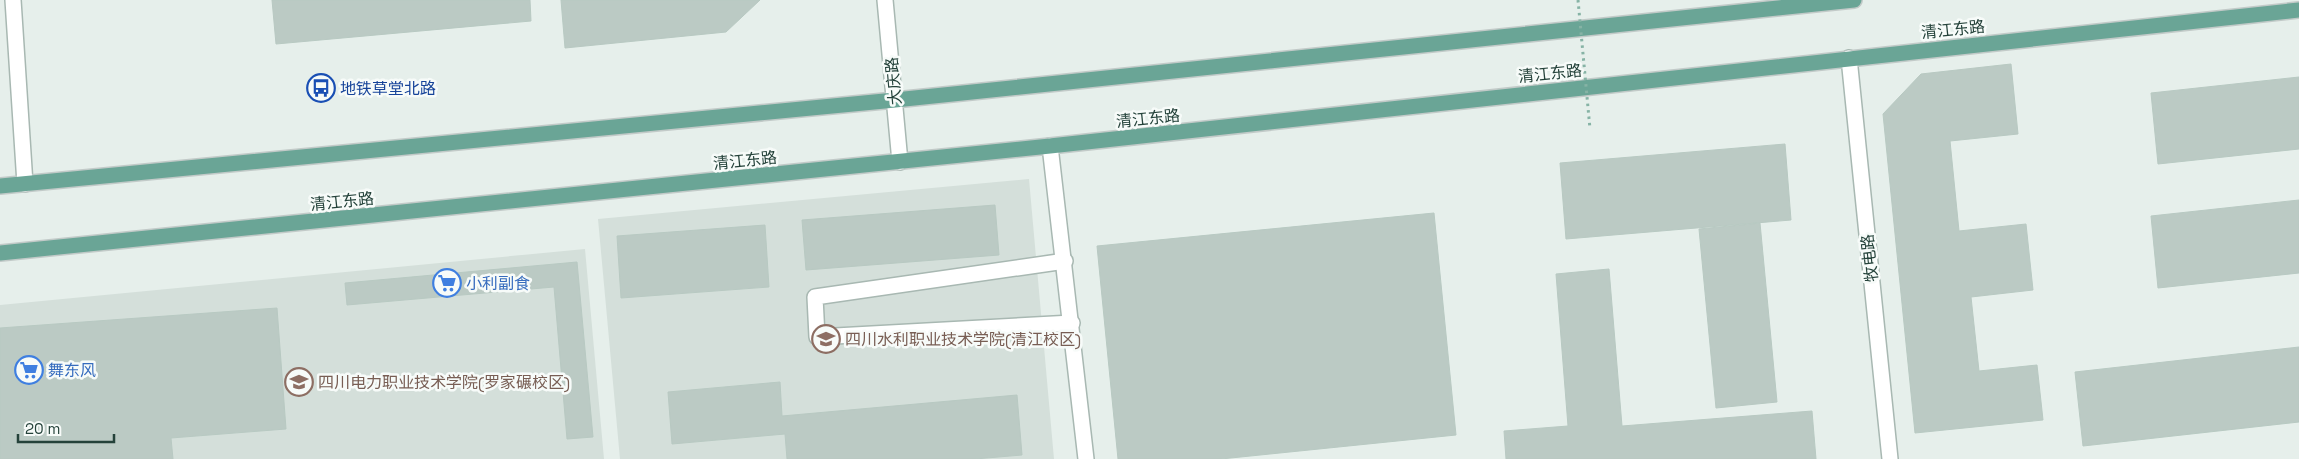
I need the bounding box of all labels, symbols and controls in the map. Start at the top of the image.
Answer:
street label: 清江东路 [1920,16,1986,43]
street label: 大庆路 [881,56,906,106]
street label: 清江东路 [1517,60,1583,87]
bus stop icon: 地铁草堂北路 [306,73,336,103]
place label: 地铁草堂北路 [340,78,436,99]
street label: 清江东路 [1115,105,1181,132]
street label: 清江东路 [712,147,778,174]
street label: 清江东路 [309,188,375,215]
street label: 牧电路 [1857,233,1882,283]
supermarket icon: 小利副食 [432,268,462,298]
place label: 小利副食 [466,273,530,294]
school or university icon: 四川水利职业技术学院(清江校区) [811,324,841,354]
place label: 四川水利职业技术学院(清江校区) [845,329,1081,350]
supermarket icon: 舞东风 [14,355,44,385]
place label: 舞东风 [48,360,96,381]
school or university icon: 四川电力职业技术学院(罗家碾校区) [284,367,314,397]
place label: 四川电力职业技术学院(罗家碾校区) [318,372,570,393]
scale bar [18,412,114,444]
text: 20 m [25,419,60,438]

